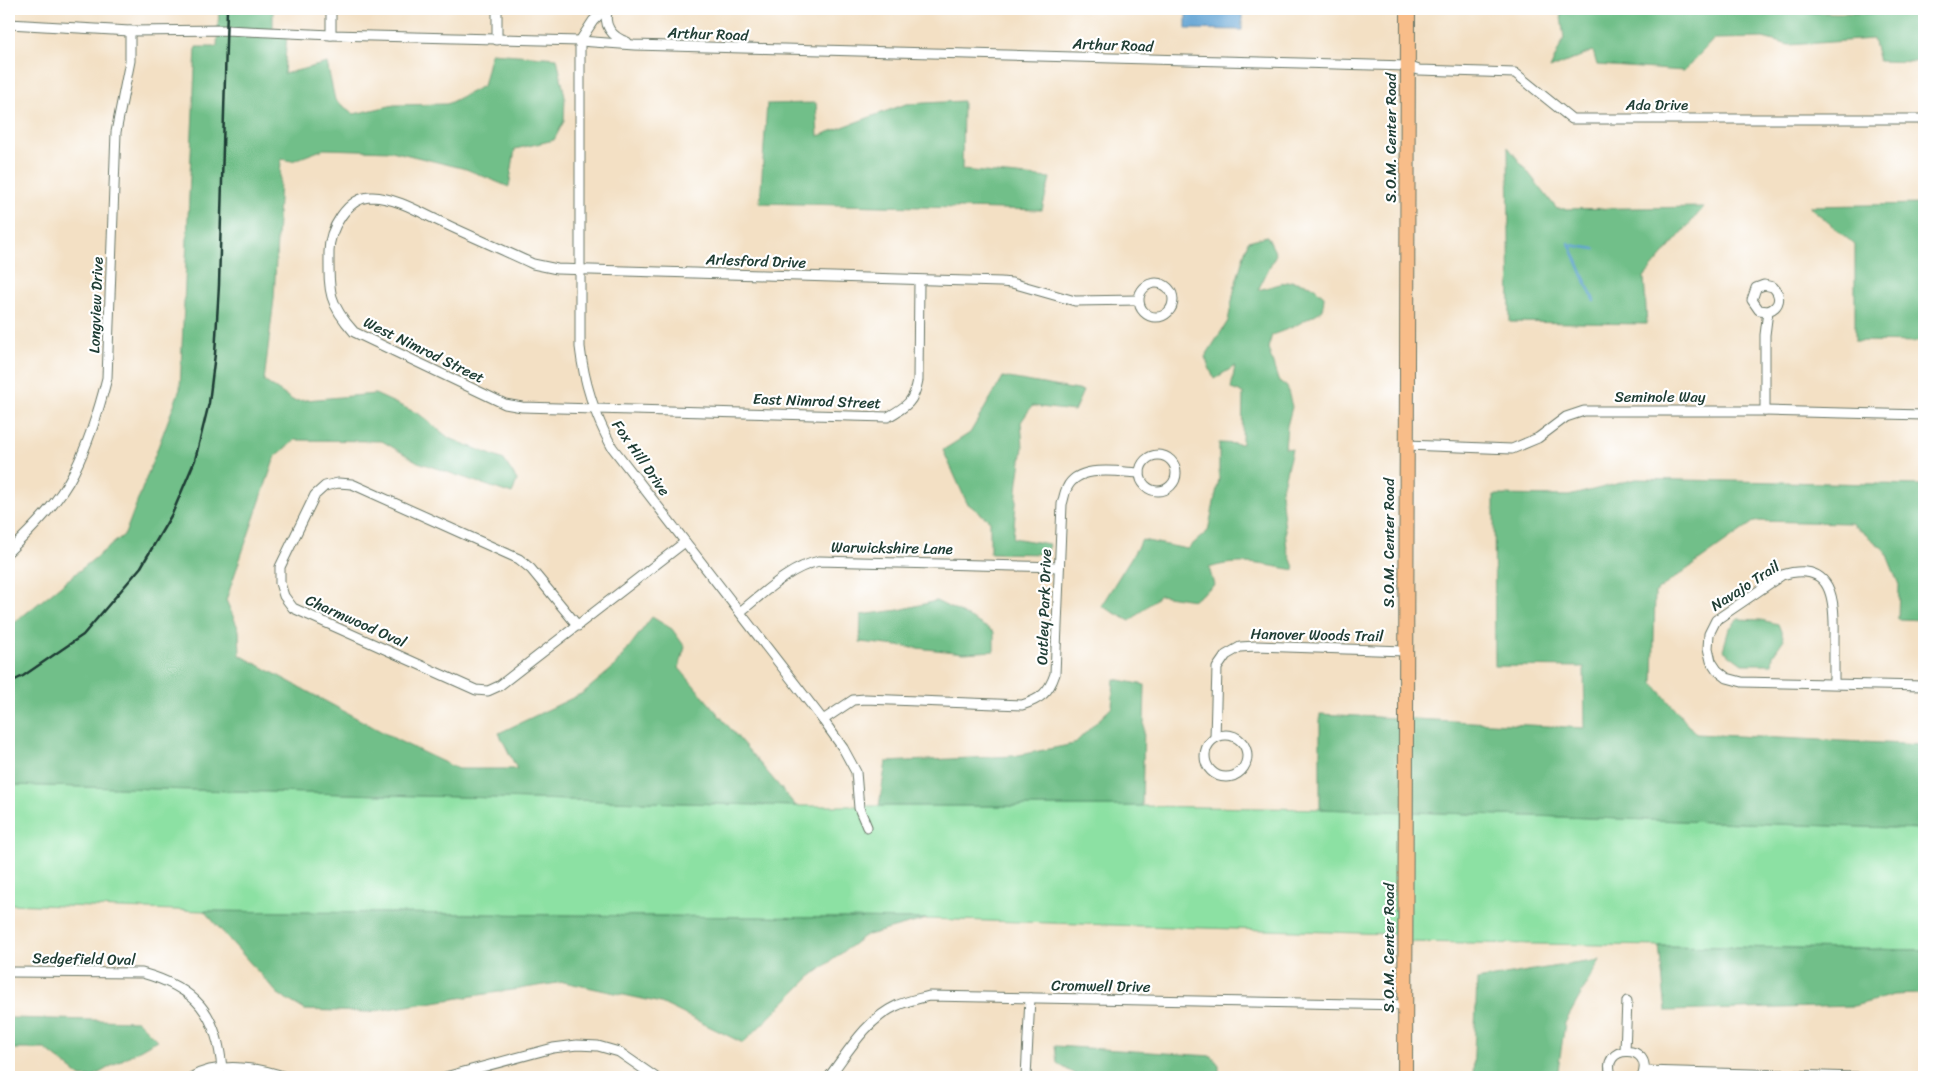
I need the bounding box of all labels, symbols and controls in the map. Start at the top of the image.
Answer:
street label: Arthur Road [666,20,750,48]
street label: Arthur Road [1071,31,1155,59]
street label: S.O.M. Center Road [1378,72,1404,203]
street label: Ada Drive [1625,92,1688,118]
street label: Arlesford Drive [704,246,807,276]
street label: Longview Drive [81,256,111,354]
street label: West Nimrod Street [359,309,489,391]
street label: Seminole Way [1614,384,1706,410]
street label: East Nimrod Street [752,386,882,416]
street label: Fox Hill Drive [605,414,677,502]
street label: S.O.M. Center Road [1376,477,1402,608]
street label: Warwickshire Lane [831,534,953,562]
street label: Outley Park Drive [1029,548,1059,666]
street label: Navajo Trail [1705,553,1785,618]
street label: Charmwood Oval [301,587,411,655]
street label: Hanover Woods Trail [1250,621,1384,649]
street label: S.O.M. Center Road [1376,882,1402,1013]
street label: Sedgefield Oval [32,945,137,973]
street label: Cromwell Drive [1051,972,1151,1000]

